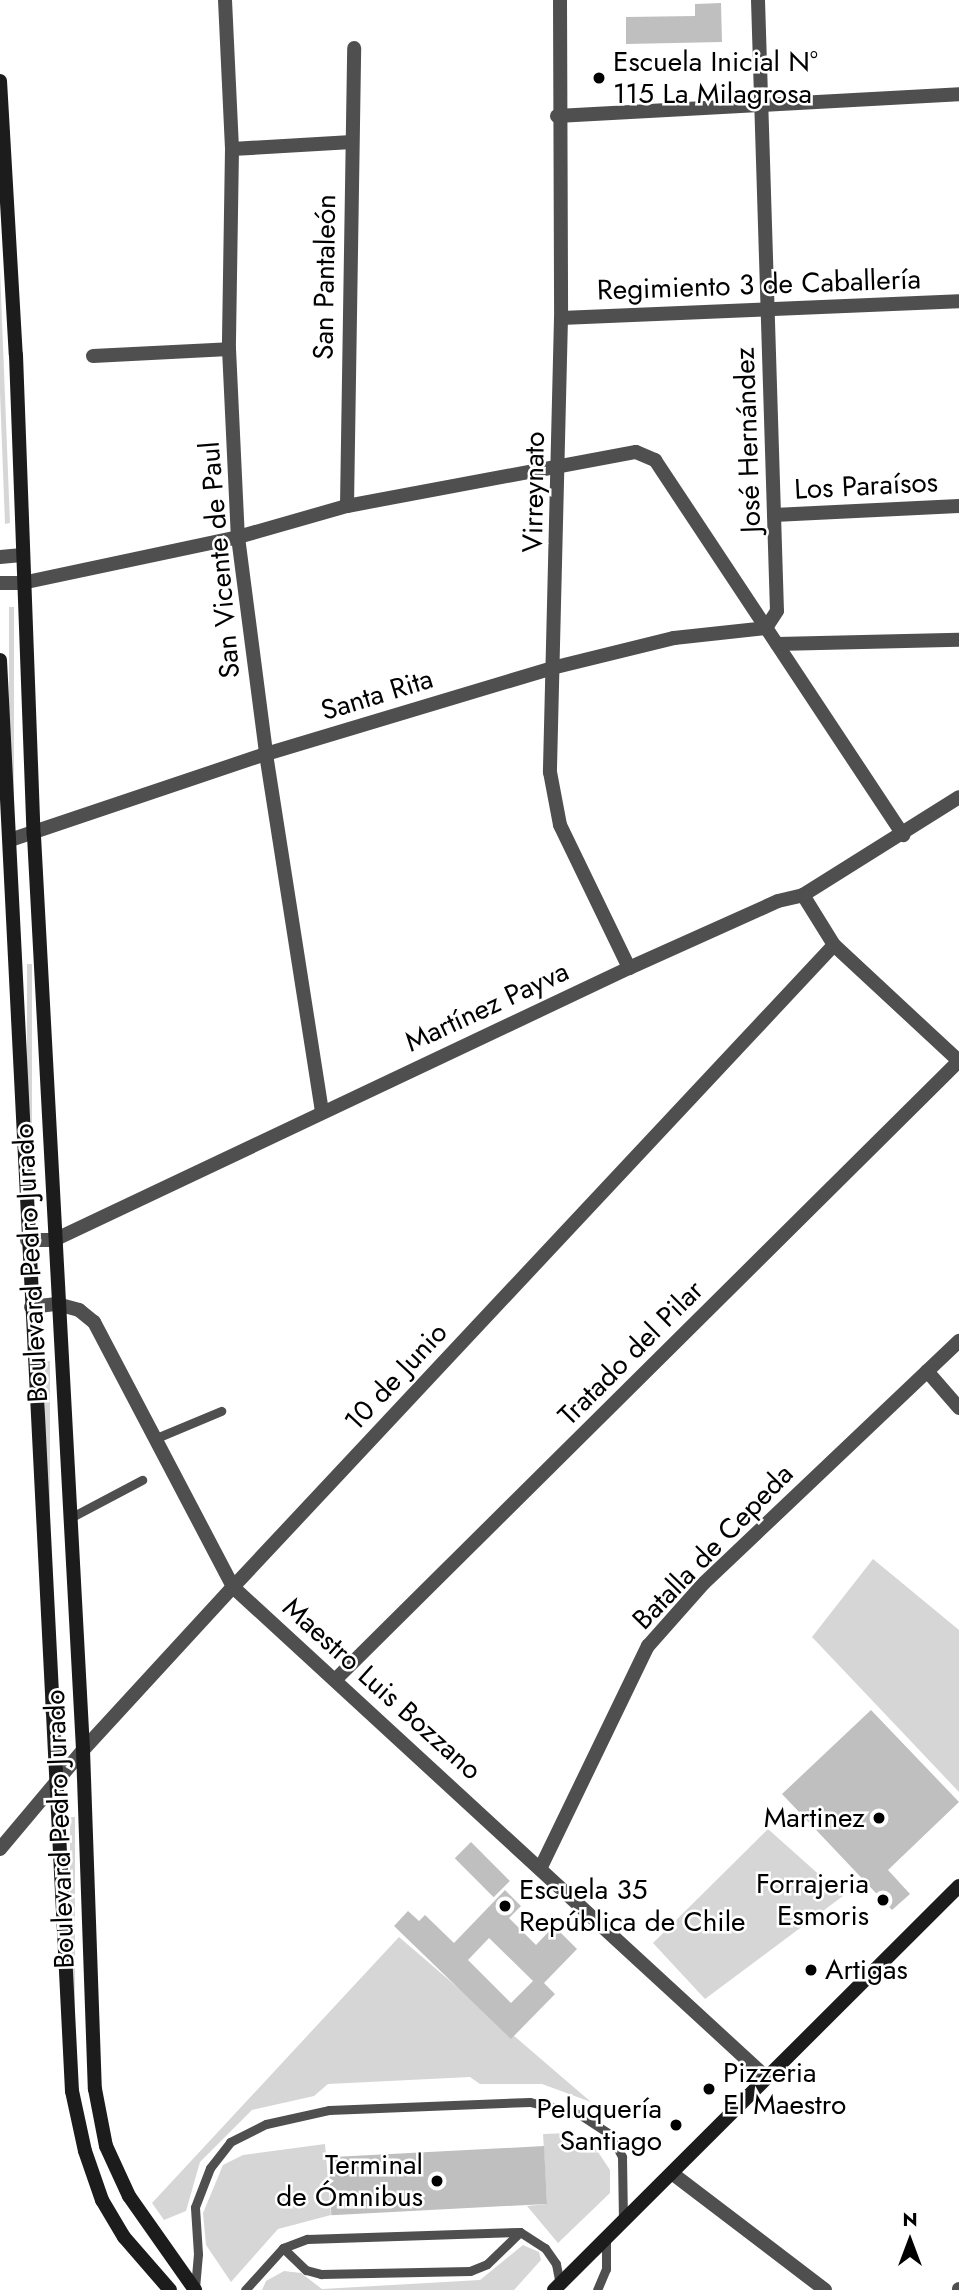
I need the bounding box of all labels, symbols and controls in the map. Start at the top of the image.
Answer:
place label: Escuela Inicial Nº 115 La Milagrosa [613,45,818,111]
marker: Escuela Inicial Nº 115 La Milagrosa [591,70,607,86]
street label: San Pantaleón [307,194,343,360]
street label: Regimiento 3 de Caballería [596,263,922,307]
street label: José Hernández [728,346,768,534]
street label: Virreynato [516,431,552,553]
street label: San Vicente de Paul [193,440,247,680]
street label: Los Paraísos [793,465,939,507]
street label: Santa Rita [317,662,437,728]
street label: Martínez Payva [400,954,574,1060]
street label: Boulevard Pedro Jurado [7,1123,55,1403]
street label: Tratado del Pilar [552,1274,710,1432]
street label: 10 de Junio [338,1316,454,1438]
street label: Batalla de Cepeda [626,1458,800,1636]
street label: Maestro Luis Bozzano [276,1591,488,1787]
street label: Boulevard Pedro Jurado [38,1689,82,1969]
place label: Martinez [764,1801,865,1835]
marker: Martinez [871,1810,887,1826]
place label: Forrajeria Esmoris [756,1867,869,1933]
place label: Escuela 35 República de Chile [519,1873,745,1939]
marker: Forrajeria Esmoris [875,1892,891,1908]
marker: Escuela 35 República de Chile [497,1898,513,1914]
place label: Artigas [825,1953,908,1987]
marker: Artigas [803,1962,819,1978]
place label: Pizzeria El Maestro [723,2056,846,2122]
marker: Pizzeria El Maestro [701,2081,717,2097]
place label: Peluquería Santiago [537,2092,662,2158]
marker: Peluquería Santiago [668,2117,684,2133]
place label: Terminal de Ómnibus [276,2148,423,2214]
marker: Terminal de Ómnibus [429,2173,445,2189]
north arrow [875,2206,945,2276]
text: N [902,2206,918,2233]

